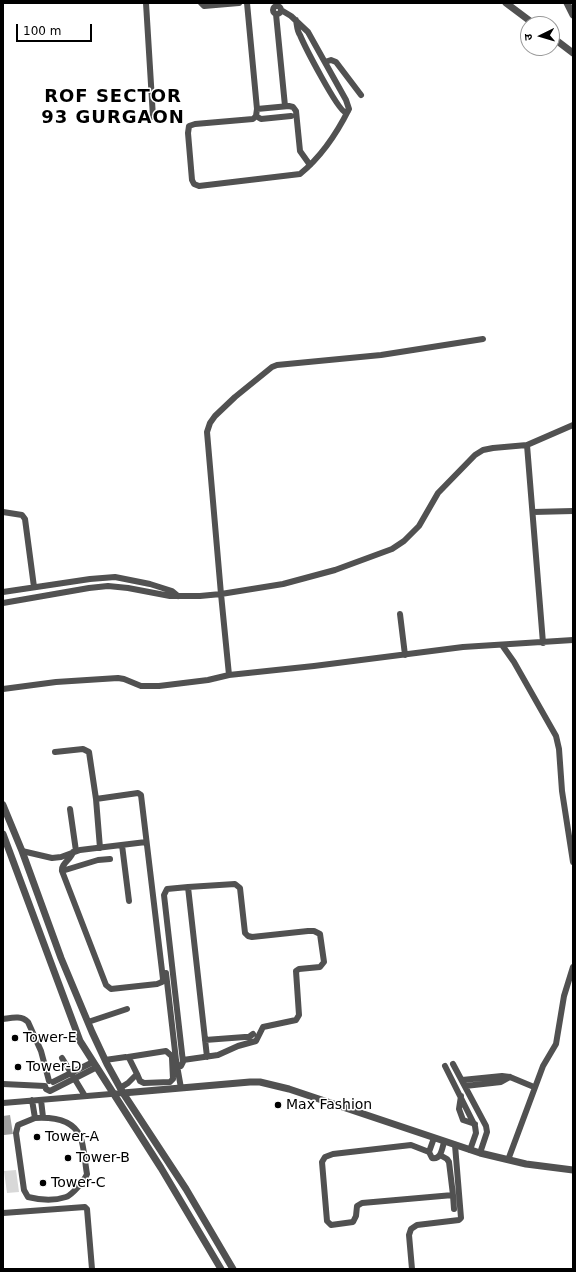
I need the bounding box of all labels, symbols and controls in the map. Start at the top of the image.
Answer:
scale bar [18,16,94,42]
north arrow [520,16,560,56]
text: 100 m [23,24,61,38]
text: उ [522,33,535,41]
district label: ROF SECTOR 93 GURGAON [41,86,185,128]
place label: Tower-E [23,1030,77,1046]
marker: Tower-E [10,1033,20,1043]
place label: Tower-D [26,1059,81,1075]
marker: Tower-D [13,1062,23,1072]
place label: Max Fashion [286,1097,372,1113]
marker: Max Fashion [273,1100,283,1110]
place label: Tower-A [45,1129,99,1145]
marker: Tower-A [32,1132,42,1142]
place label: Tower-B [76,1150,130,1166]
marker: Tower-B [63,1153,73,1163]
place label: Tower-C [51,1175,105,1191]
marker: Tower-C [38,1178,48,1188]

